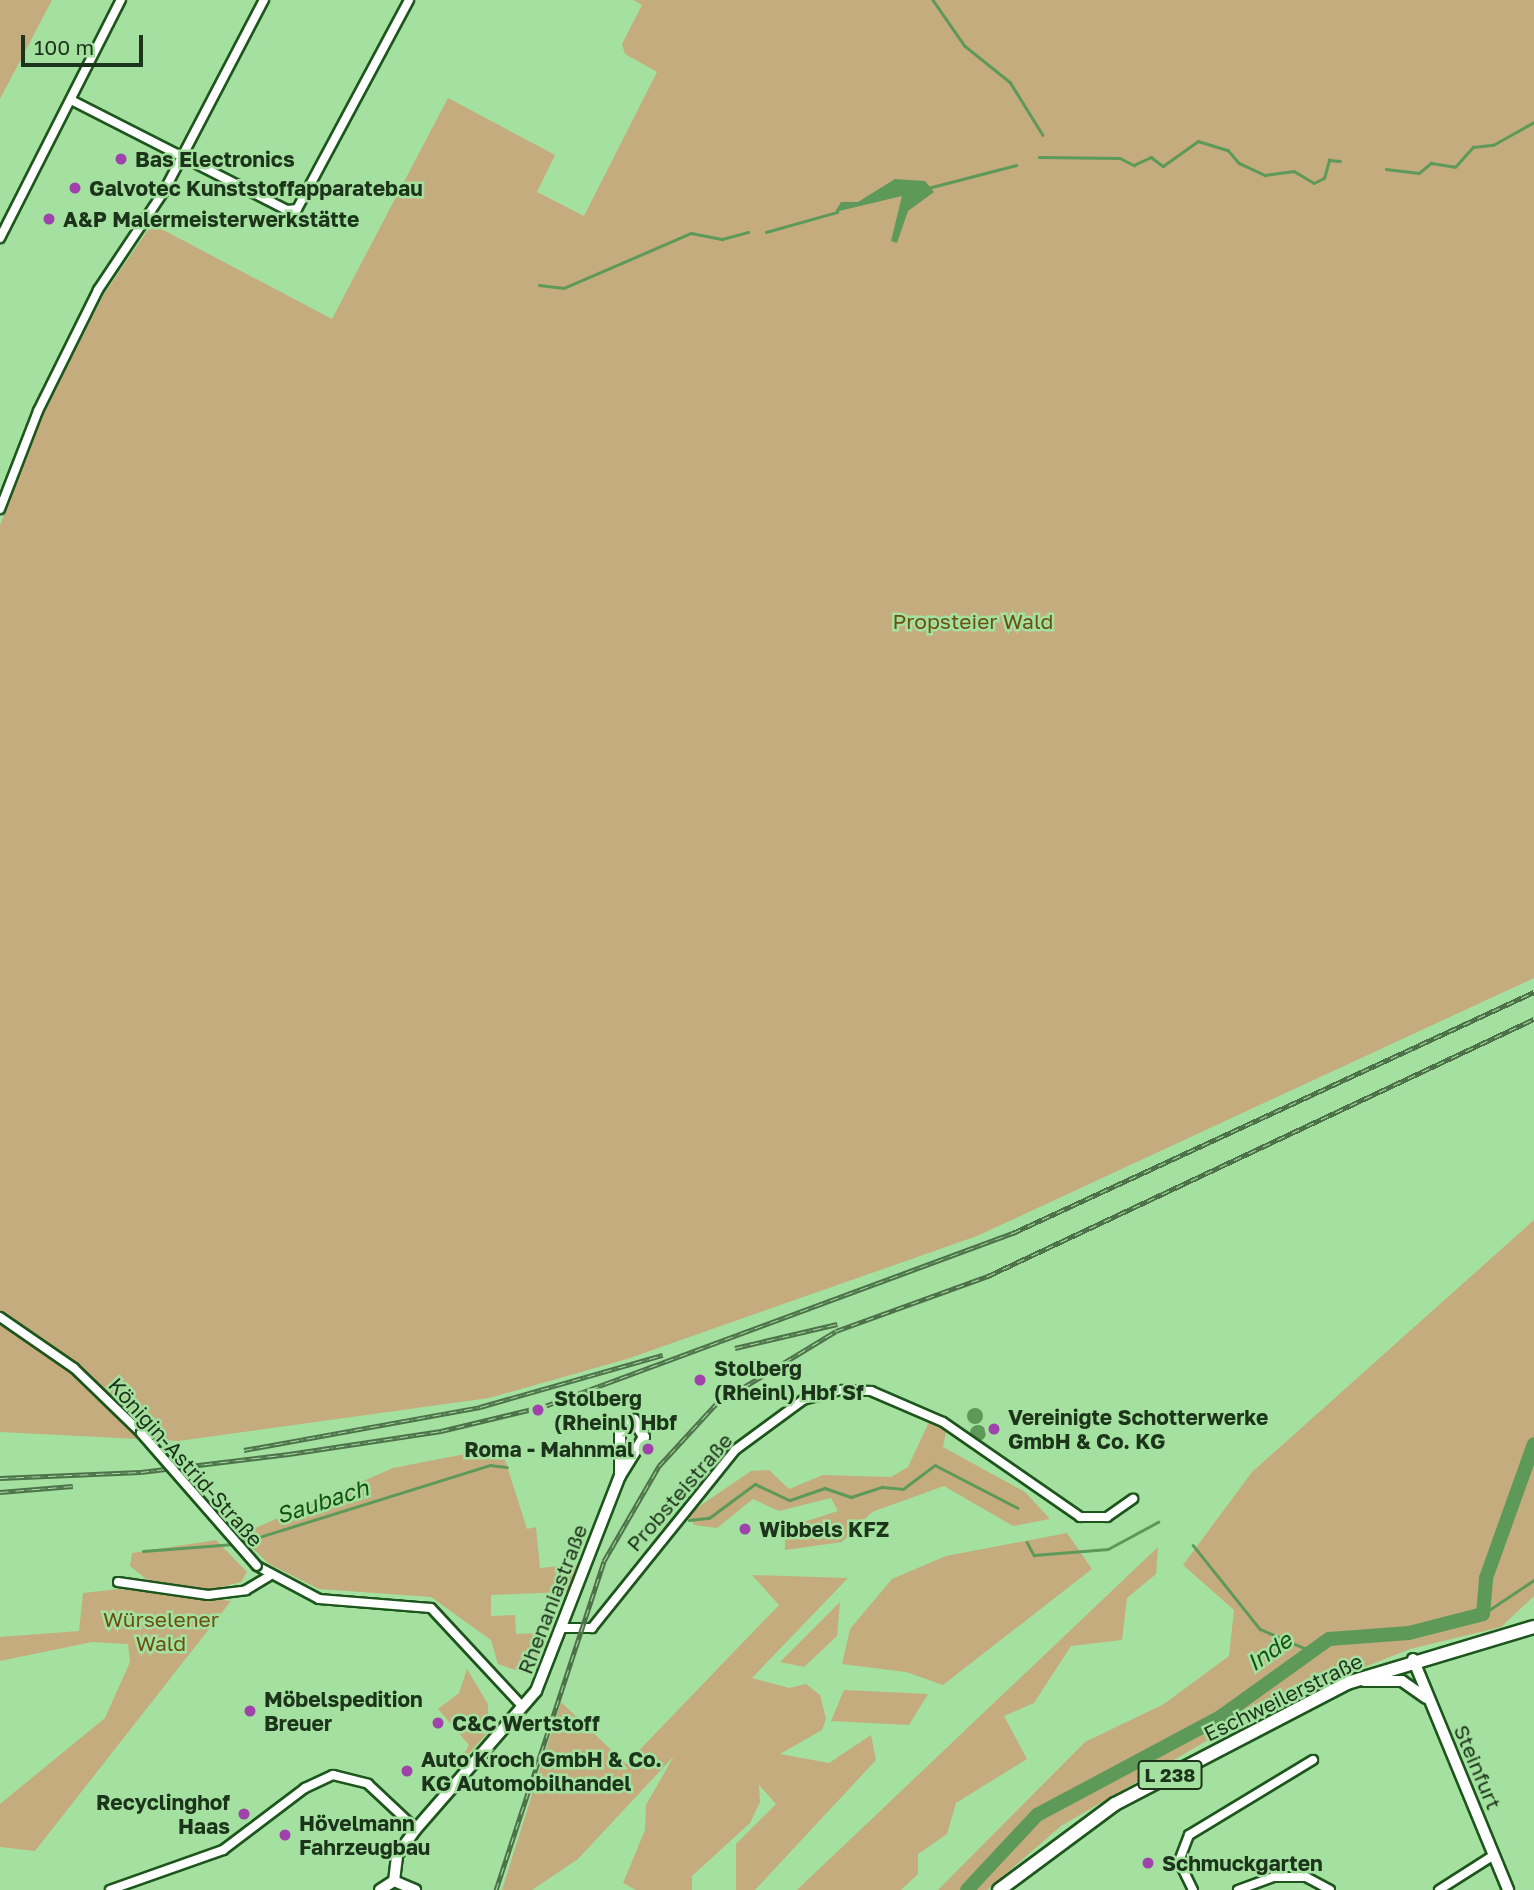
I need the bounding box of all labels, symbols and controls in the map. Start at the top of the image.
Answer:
scale bar [24,21,147,65]
text: 100 m [34,34,94,60]
place label: Bas Electronics [135,146,295,172]
marker: Bas Electronics [113,151,129,167]
place label: Galvotec Kunststoffapparatebau [89,175,423,201]
marker: Galvotec Kunststoffapparatebau [67,180,83,196]
place label: A&P Malermeisterwerkstätte [63,206,359,232]
marker: A&P Malermeisterwerkstätte [41,211,57,227]
park label: Propsteier Wald [893,608,1053,634]
place label: Stolberg (Rheinl) Hbf Sf [714,1355,864,1405]
street label: Königin-Astrid-Straße [104,1372,268,1552]
marker: Stolberg (Rheinl) Hbf Sf [692,1372,708,1388]
place label: Stolberg (Rheinl) Hbf [554,1385,677,1435]
marker: Stolberg (Rheinl) Hbf [528,1400,548,1420]
place label: Vereinigte Schotterwerke GmbH & Co. KG [1008,1404,1268,1454]
marker: Vereinigte Schotterwerke GmbH & Co. KG [986,1421,1002,1437]
street label: Probsteistraße [621,1428,737,1556]
place label: Roma - Mahnmal [464,1436,634,1462]
marker: Roma - Mahnmal [640,1441,656,1457]
water label: Saubach [272,1473,372,1529]
place label: Wibbels KFZ [759,1516,889,1542]
street label: Rhenaniastraße [512,1521,592,1677]
marker: Wibbels KFZ [737,1521,753,1537]
park label: Würselener Wald [103,1606,219,1656]
water label: Inde [1241,1626,1297,1676]
street label: Eschweilerstraße [1200,1648,1366,1746]
place label: Möbelspedition Breuer [264,1686,423,1736]
marker: Möbelspedition Breuer [242,1703,258,1719]
place label: C&C Wertstoff [452,1710,600,1736]
marker: C&C Wertstoff [430,1715,446,1731]
street label: Steinfurt [1449,1721,1507,1813]
place label: Auto Kroch GmbH & Co. KG Automobilhandel [421,1746,662,1796]
road number: L 238 [1137,1760,1203,1791]
marker: Auto Kroch GmbH & Co. KG Automobilhandel [399,1763,415,1779]
place label: Recyclinghof Haas [96,1789,230,1839]
marker: Recyclinghof Haas [236,1806,252,1822]
place label: Hövelmann Fahrzeugbau [299,1810,430,1860]
marker: Hövelmann Fahrzeugbau [277,1827,293,1843]
place label: Schmuckgarten [1162,1850,1323,1876]
marker: Schmuckgarten [1140,1855,1156,1871]

